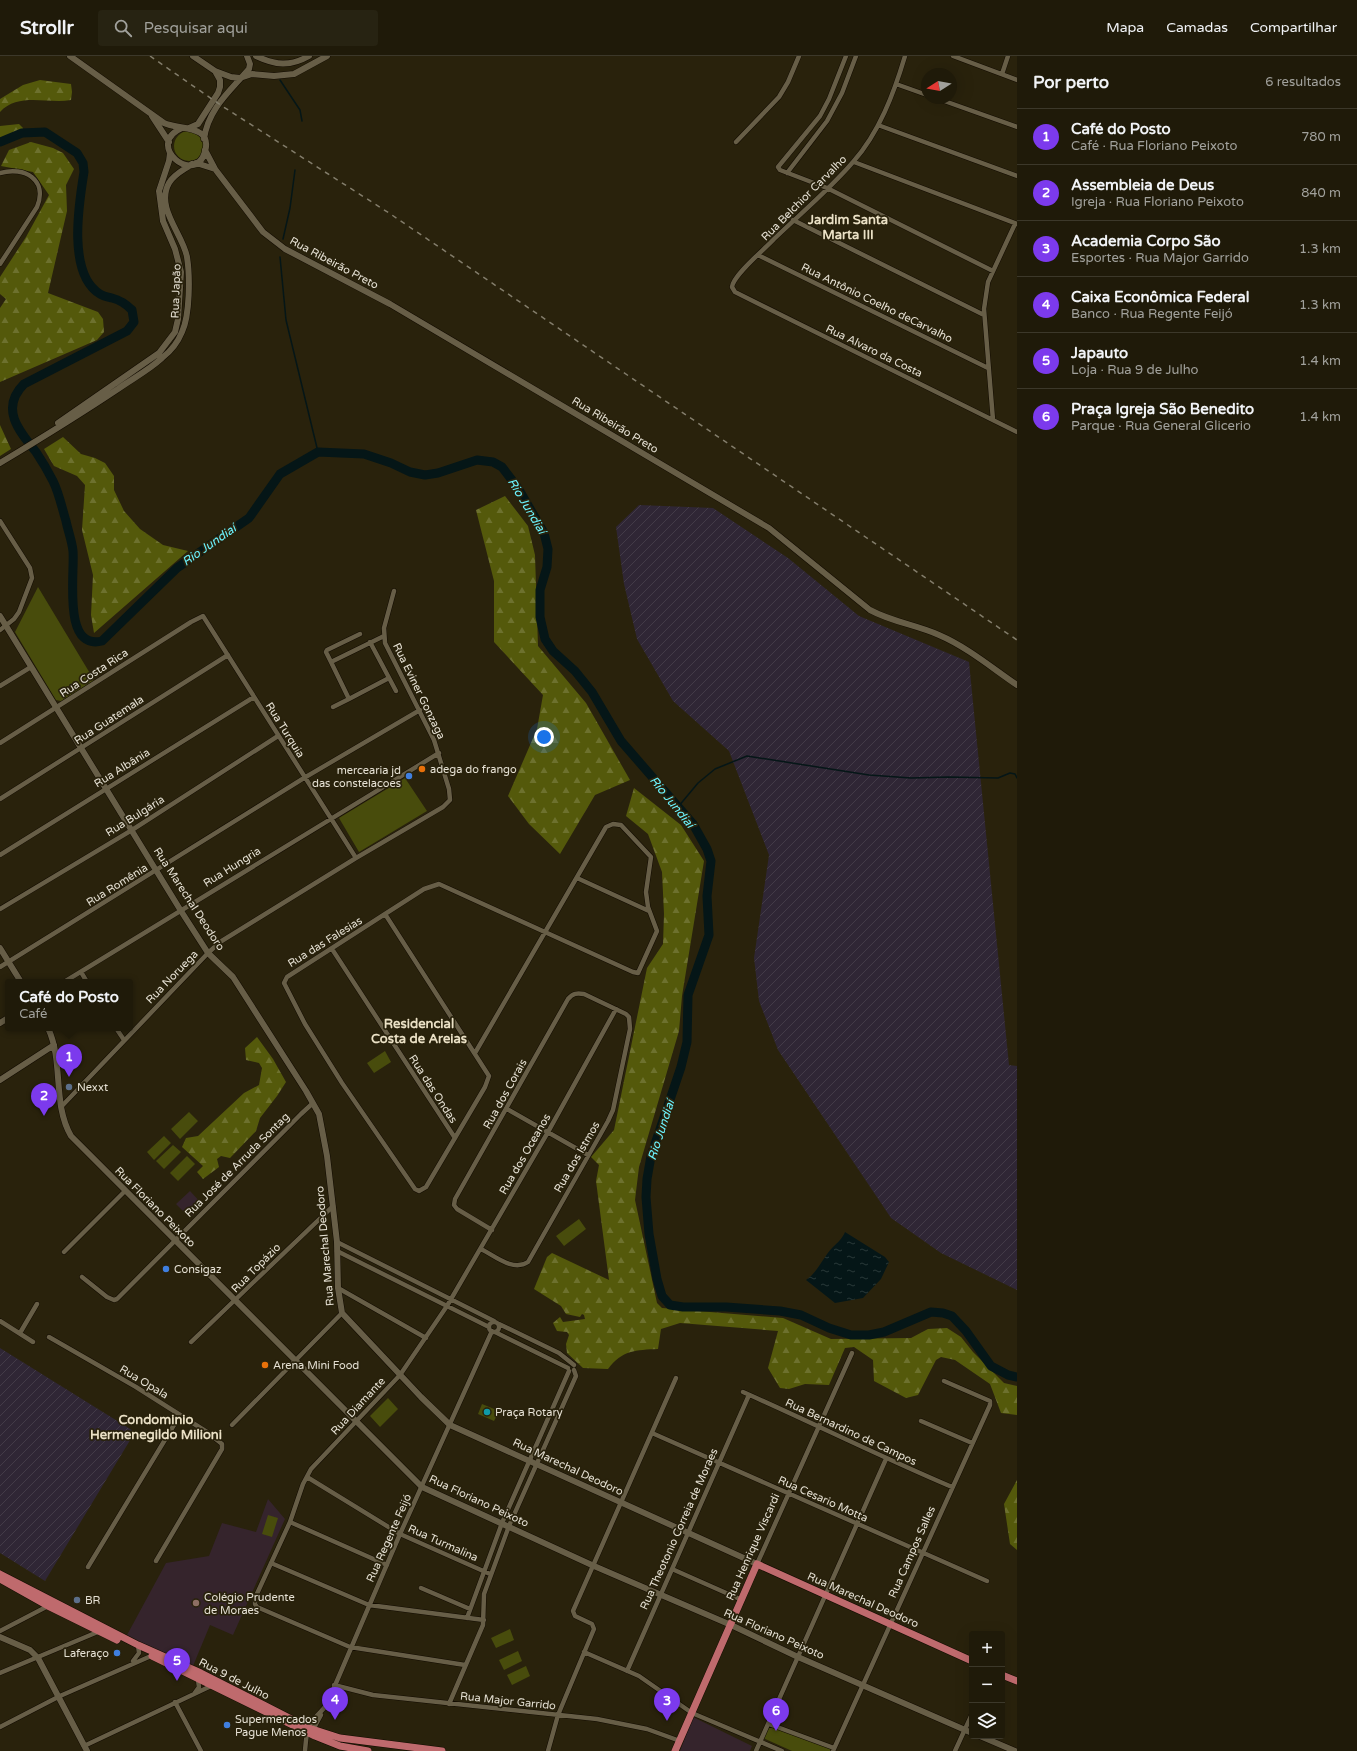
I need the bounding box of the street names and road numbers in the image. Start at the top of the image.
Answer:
street label: Rua Belchior Carvalho [759,152,850,243]
street label: Rua Ribeirão Preto [288,234,381,292]
street label: Rua Antônio Coelho deCarvalho [799,261,955,346]
street label: Rua Japão [169,263,183,319]
street label: Rua Alvaro da Costa [824,322,924,380]
street label: Rua Ribeirão Preto [569,394,661,456]
street label: Rua Eviner Gonzaga [390,641,448,741]
street label: Rua Costa Rica [57,646,131,700]
street label: Rua Guatemala [72,693,146,747]
street label: Rua Turquia [263,700,307,760]
street label: Rua Albânia [92,746,152,790]
street label: Rua Bulgária [103,793,167,839]
street label: Rua Hungria [201,844,263,890]
street label: Rua Marechal Deodoro [151,845,227,953]
street label: Rua Romênia [84,861,150,909]
street label: Rua das Falesias [285,914,365,970]
street label: Rua Noruega [143,948,201,1006]
street label: Rua das Ondas [406,1052,460,1126]
street label: Rua dos Corais [480,1057,530,1131]
street label: Rua José de Arruda Sontag [182,1110,292,1220]
street label: Rua dos Oceanos [497,1111,553,1197]
street label: Rua dos Istmos [551,1119,603,1195]
street label: Rua Floriano Peixoto [112,1164,198,1250]
street label: Rua Marechal Deodoro [313,1185,337,1307]
street label: Rua Topázio [229,1240,284,1295]
street label: Rua Opala [117,1362,171,1402]
street label: Rua Diamante [328,1375,388,1437]
street label: Rua Bernardino de Campos [783,1396,919,1468]
street label: Rua Marechal Deodoro [511,1436,626,1498]
street label: Rua Theotonio Correia de Moraes [637,1446,721,1612]
street label: Rua Floriano Peixoto [427,1472,531,1530]
street label: Rua Cesario Motta [776,1473,870,1525]
street label: Rua Regente Feijó [364,1492,414,1584]
street label: Rua Henrique Viscardi [724,1492,782,1602]
street label: Rua Campos Salles [886,1504,938,1600]
street label: Rua Turmalina [406,1522,480,1564]
street label: Rua Marechal Deodoro [805,1570,921,1631]
street label: Rua Floriano Peixoto [722,1606,826,1662]
street label: Rua 9 de Julho [197,1656,272,1702]
street label: Rua Major Garrido [459,1690,557,1713]

